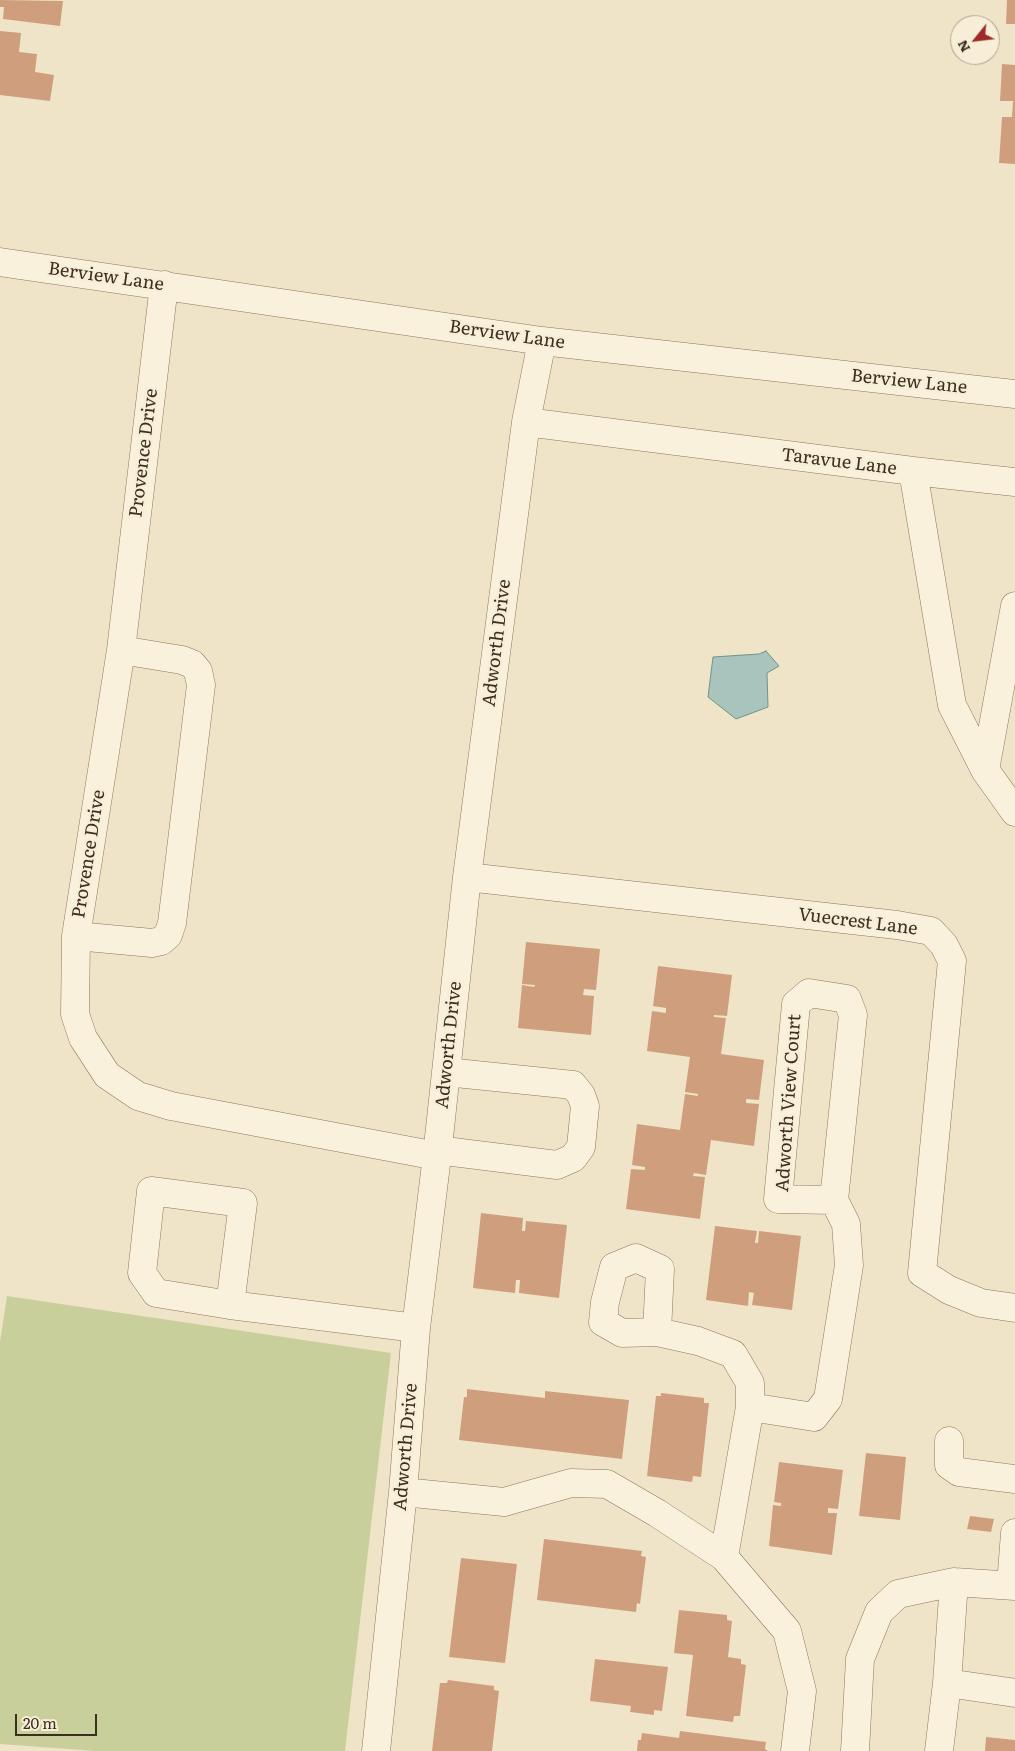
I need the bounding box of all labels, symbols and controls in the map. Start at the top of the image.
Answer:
north arrow [950,15,1000,65]
text: N [951,37,974,57]
street label: Berview Lane [47,258,165,296]
street label: Berview Lane [448,316,566,354]
street label: Berview Lane [850,365,968,399]
street label: Provence Drive [125,387,163,519]
street label: Taravue Lane [780,444,898,480]
street label: Adworth Drive [478,578,516,708]
street label: Provence Drive [68,788,110,920]
street label: Vuecrest Lane [797,904,919,940]
street label: Adworth Drive [432,980,466,1110]
street label: Adworth View Court [772,1013,806,1193]
street label: Adworth Drive [390,1382,422,1512]
scale bar [18,1704,100,1736]
text: 20 m [23,1711,57,1734]

